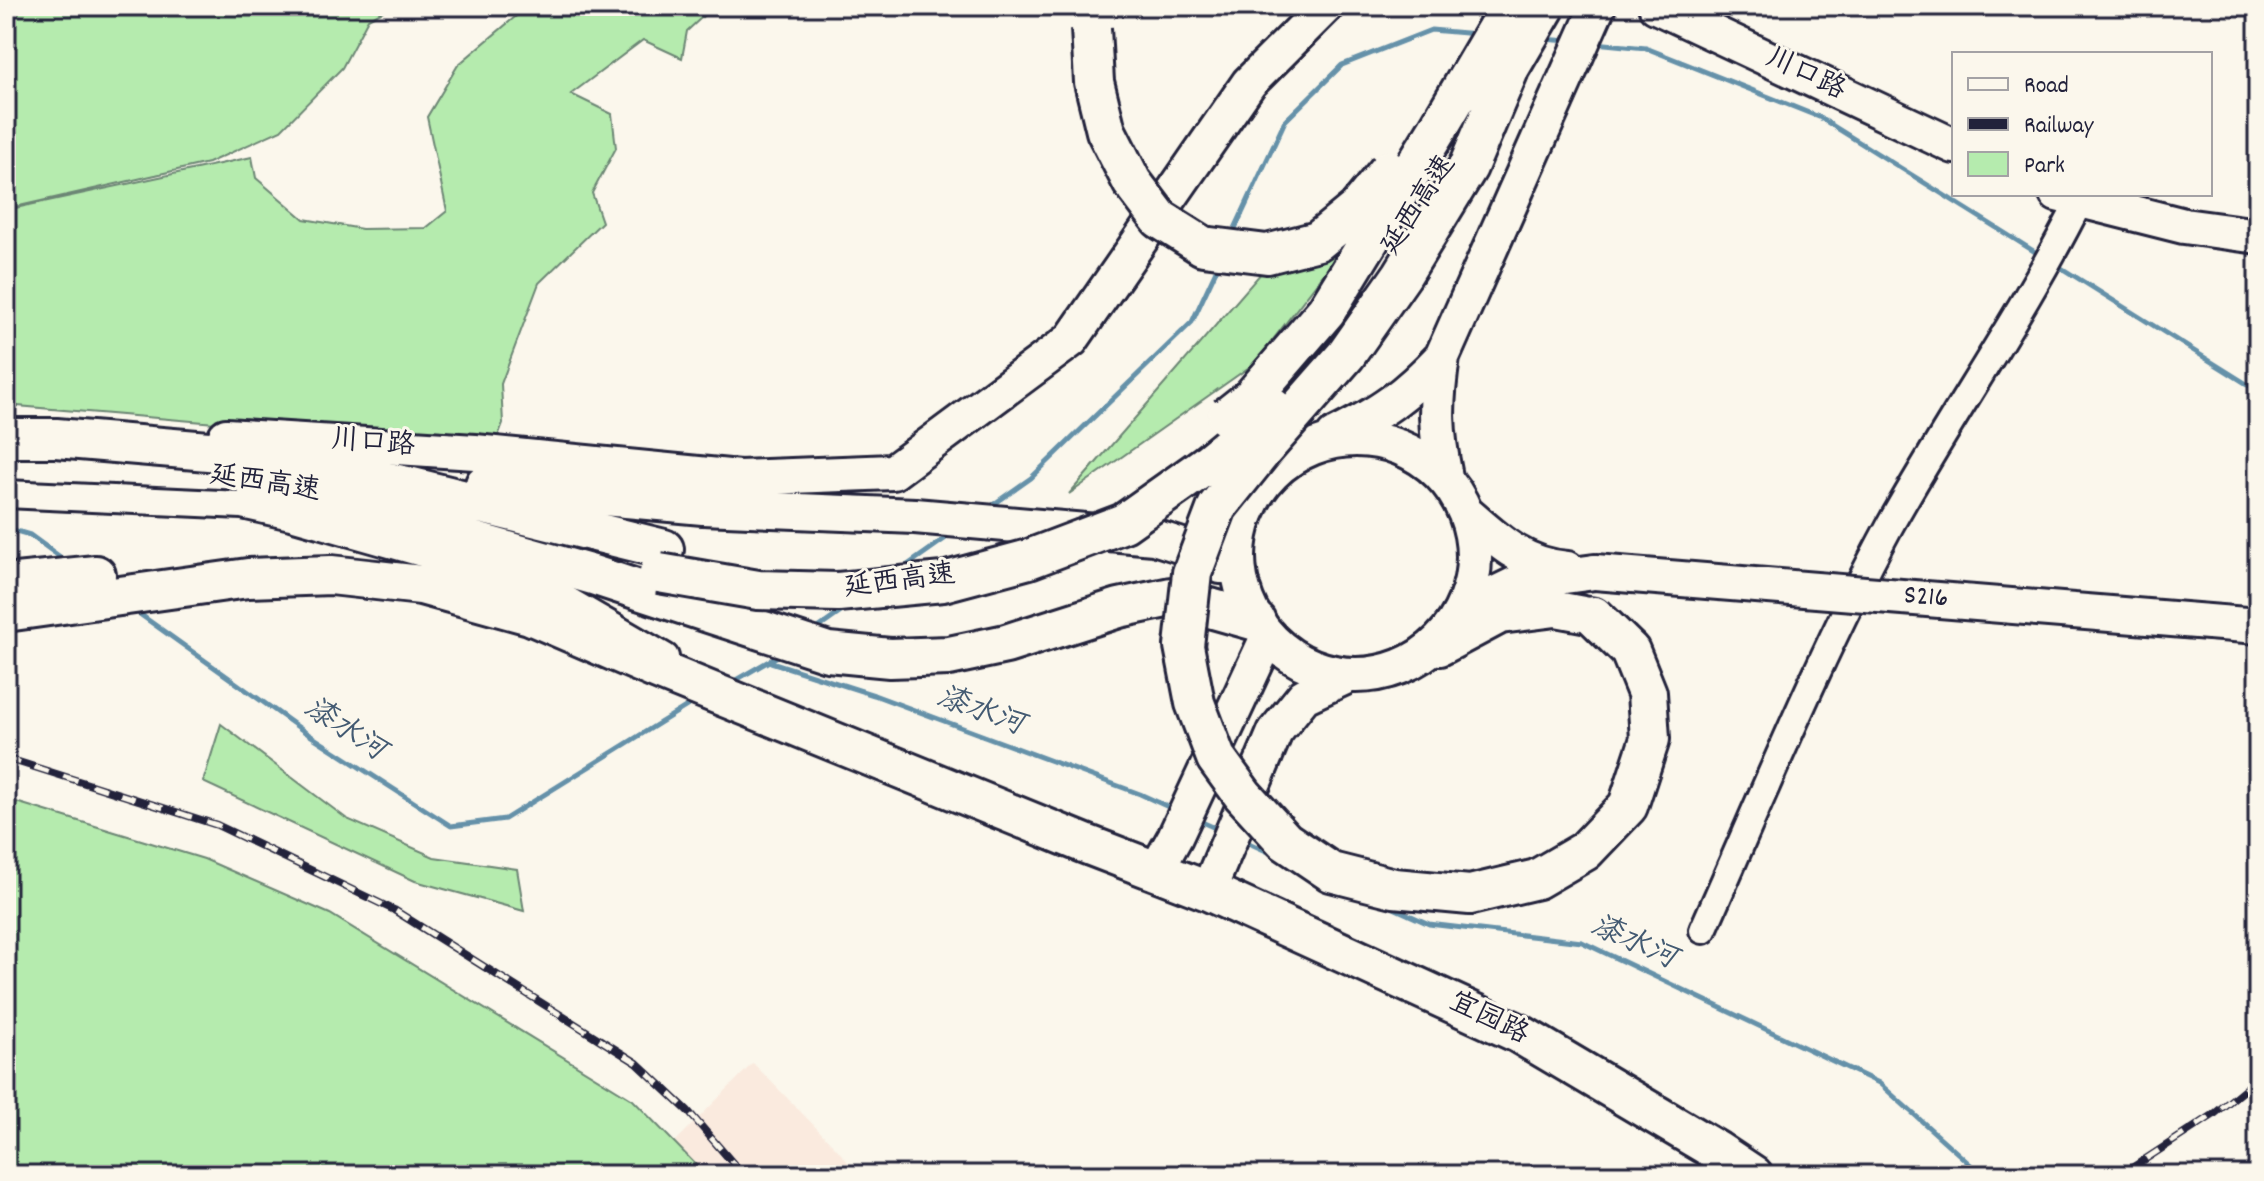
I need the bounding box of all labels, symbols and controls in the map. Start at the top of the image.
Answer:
street label: 川口路 [1758,40,1852,112]
legend [1952,52,2212,196]
text: Road [2024,70,2069,104]
text: Railway [2024,110,2095,144]
street label: 延西高速 [1373,148,1467,264]
text: Park [2024,150,2065,184]
street label: 川口路 [330,422,416,468]
street label: 延西高速 [207,456,323,514]
street label: 延西高速 [842,556,958,610]
street label: S216 [1902,577,1950,621]
water label: 漆水河 [930,677,1034,750]
water label: 漆水河 [295,688,398,776]
water label: 漆水河 [1583,906,1687,984]
street label: 宜园路 [1441,984,1535,1056]

